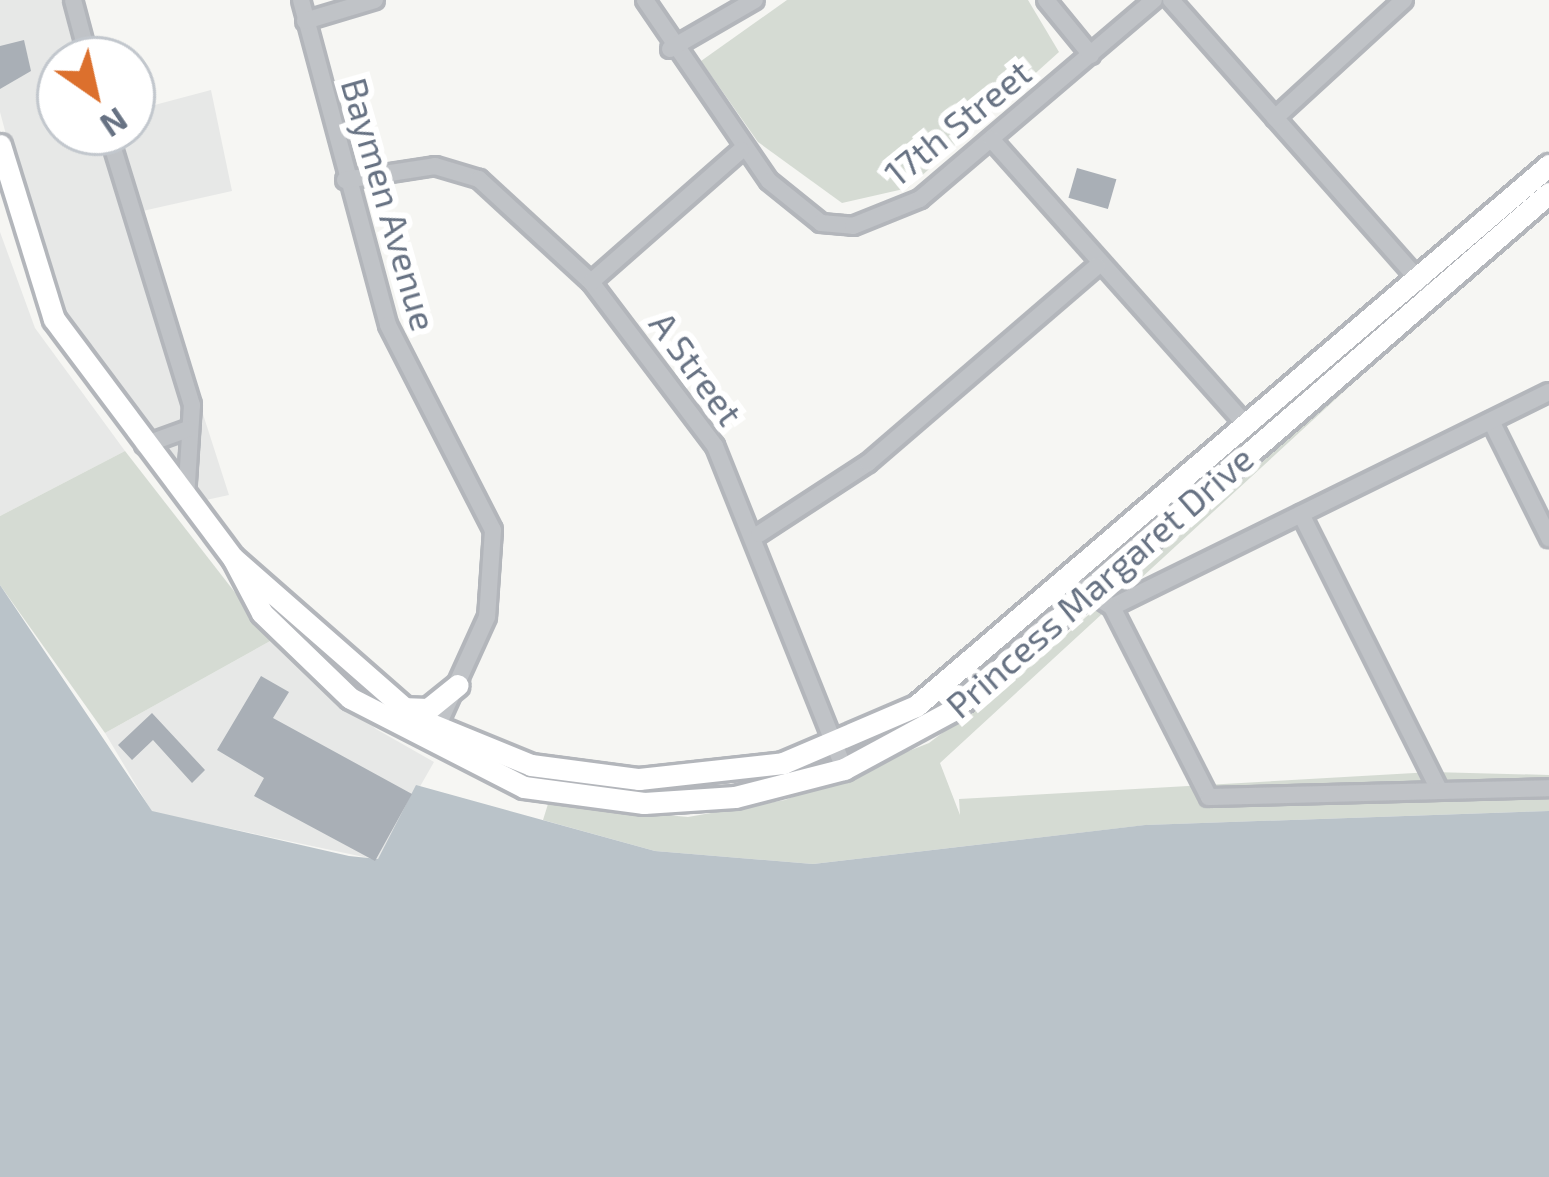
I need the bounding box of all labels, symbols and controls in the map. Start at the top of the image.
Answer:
north arrow [36,36,156,156]
street label: 17th Street [875,50,1039,194]
street label: Baymen Avenue [333,72,447,336]
text: N [93,100,136,147]
street label: A Street [641,303,753,433]
street label: Princess Margaret Drive [937,436,1261,726]

